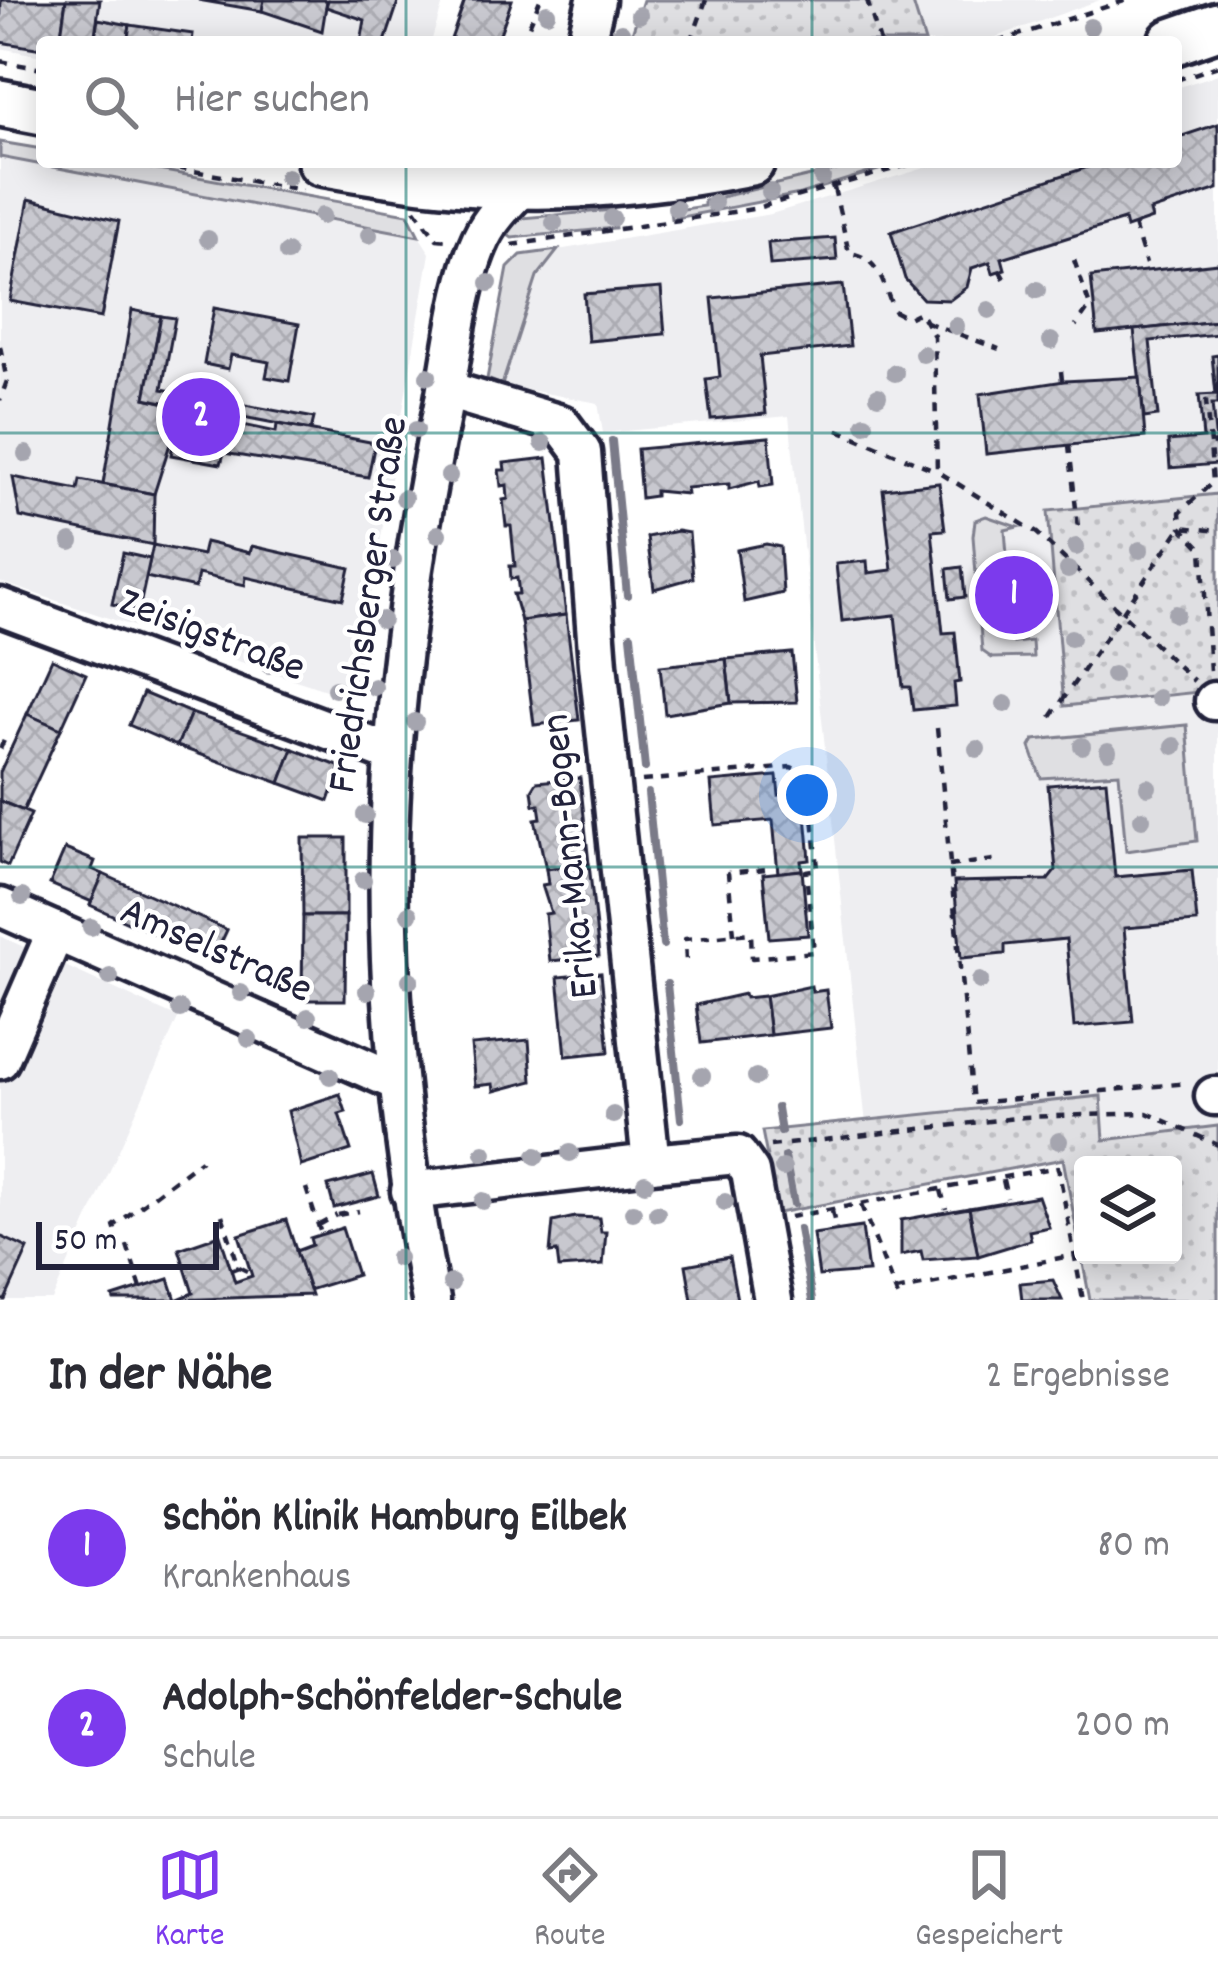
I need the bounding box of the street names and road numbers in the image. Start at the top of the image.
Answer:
street label: Friedrichsberger Straße [315,413,427,797]
street label: Zeisigstraße [109,575,313,701]
street label: Erika-Mann-Bogen [528,711,618,1001]
street label: Amselstraße [109,884,321,1022]

